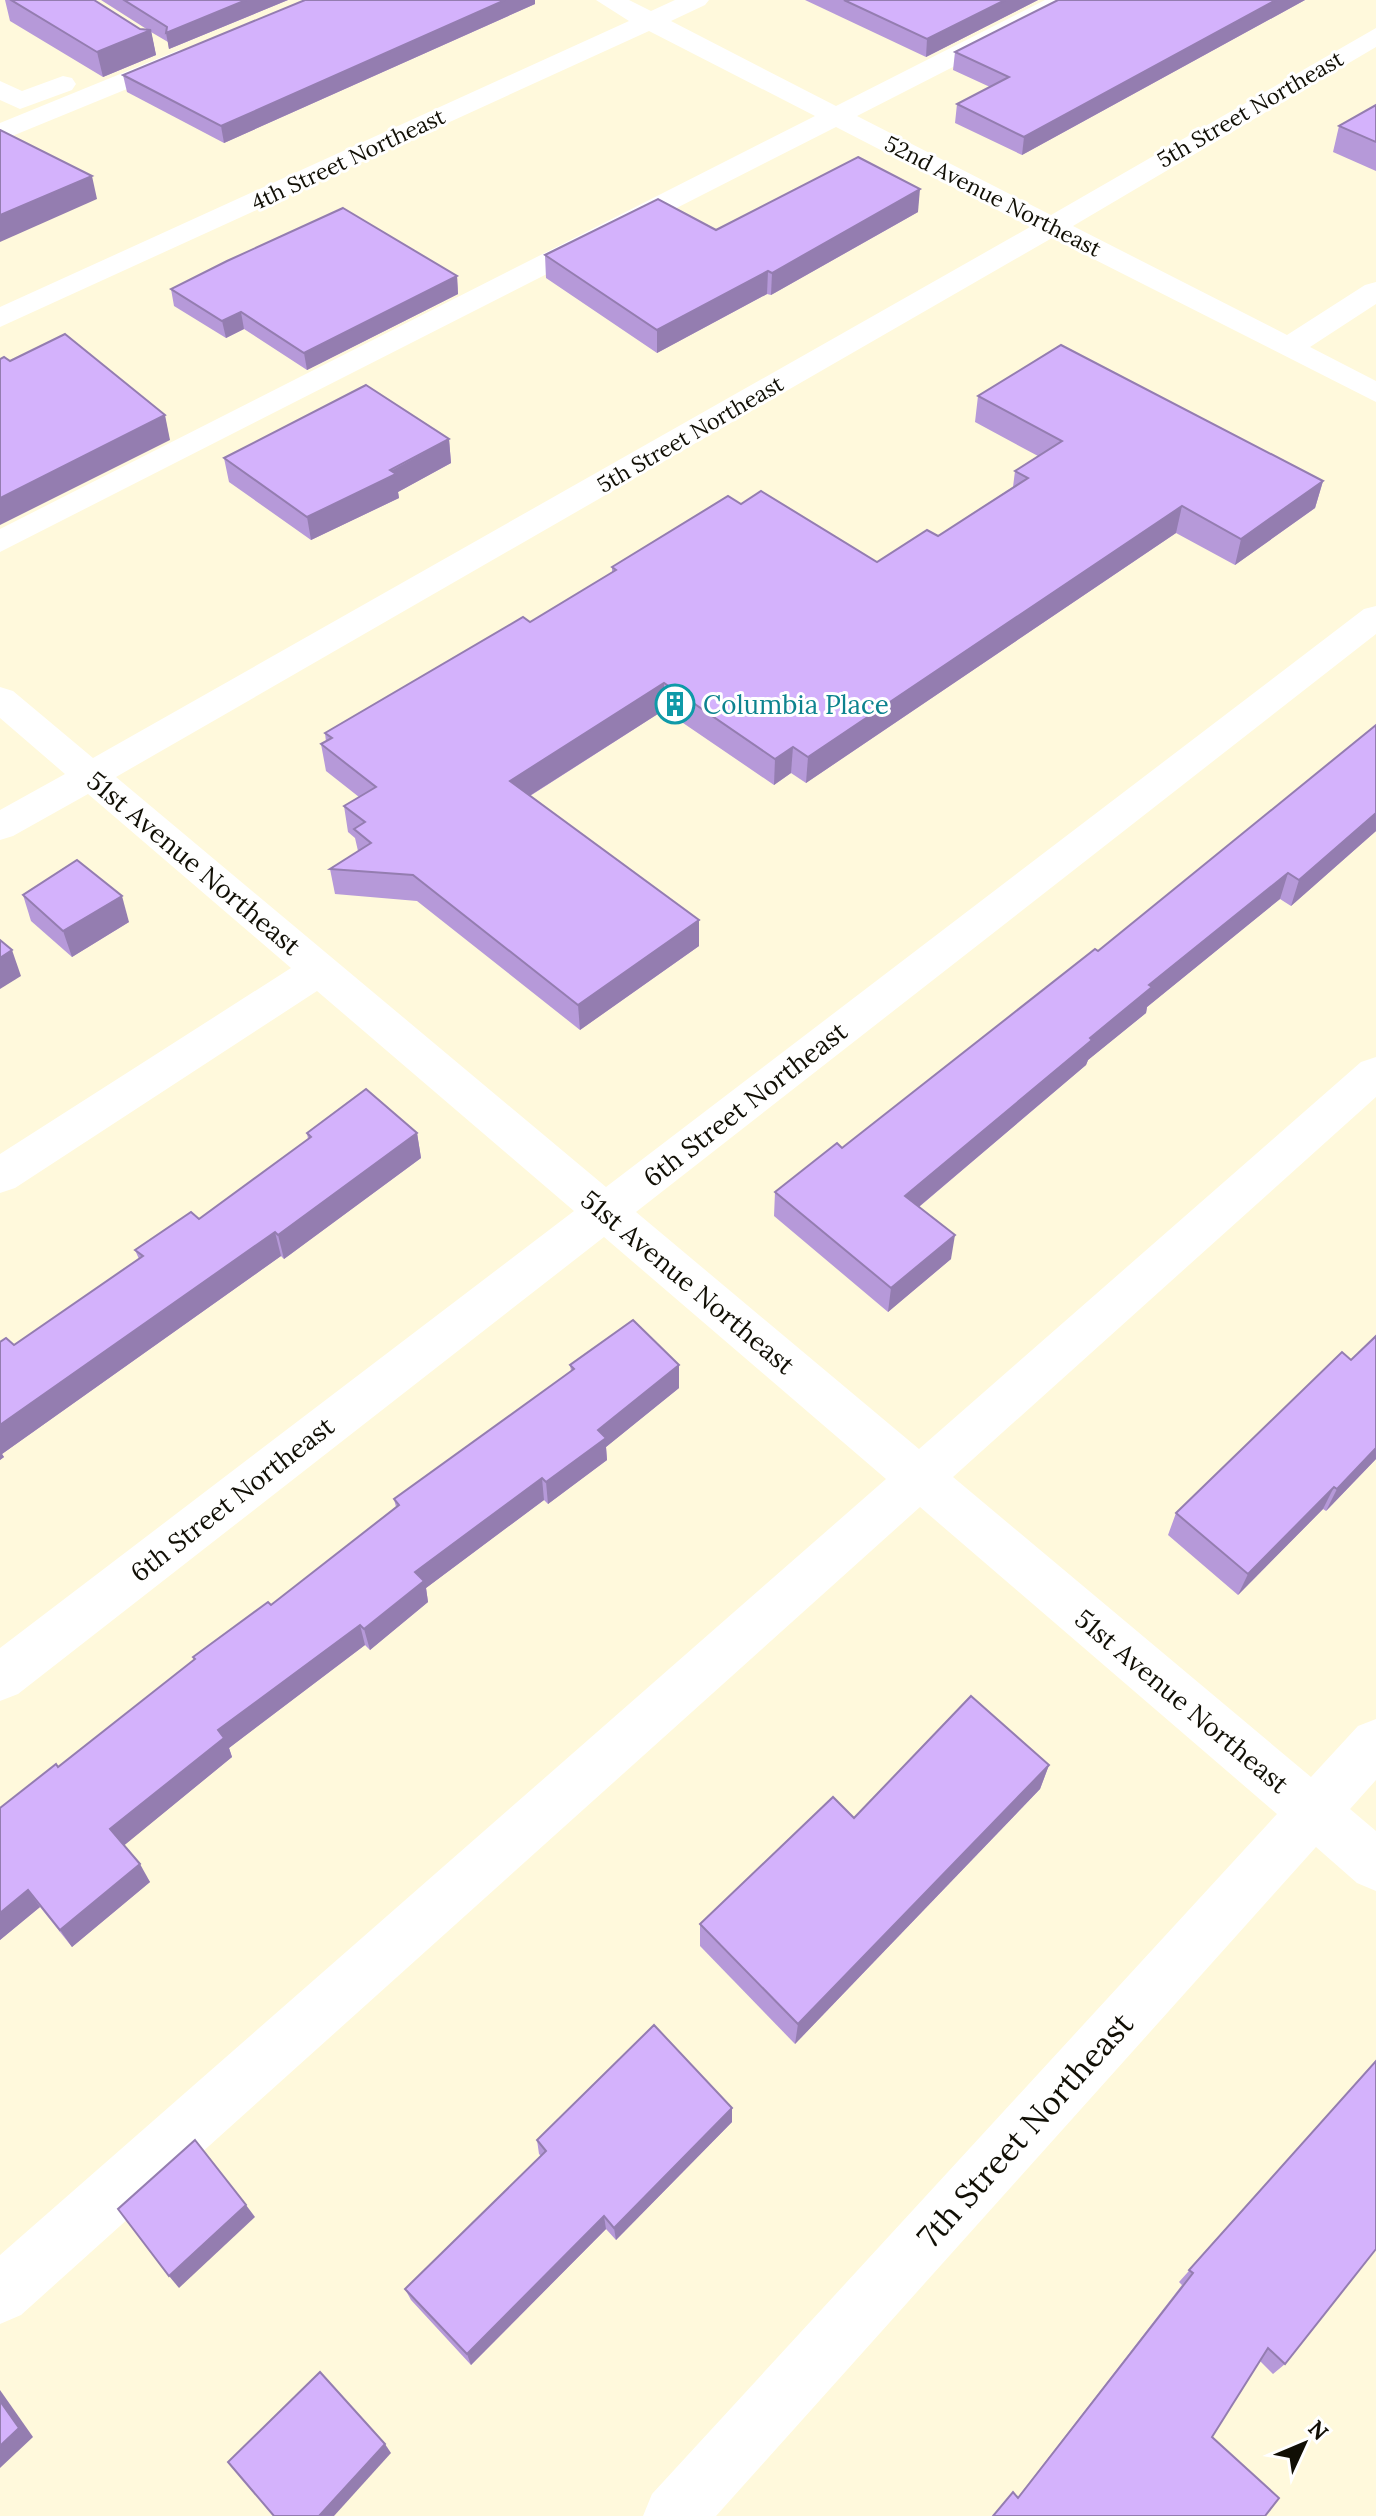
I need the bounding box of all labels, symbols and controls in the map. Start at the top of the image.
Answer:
street label: 5th Street Northeast [1152,44,1349,174]
street label: 4th Street Northeast [247,102,450,216]
street label: 52nd Avenue Northeast [880,129,1106,263]
street label: 5th Street Northeast [592,369,789,499]
building icon: Columbia Place [654,683,696,725]
place label: Columbia Place [703,688,889,721]
street label: 51st Avenue Northeast [80,764,308,962]
street label: 6th Street Northeast [637,1014,853,1194]
street label: 51st Avenue Northeast [574,1183,802,1381]
street label: 6th Street Northeast [124,1409,340,1589]
street label: 51st Avenue Northeast [1068,1602,1296,1800]
street label: 7th Street Northeast [908,2003,1142,2256]
north arrow [1264,2404,1344,2484]
text: N [1302,2414,1334,2446]

